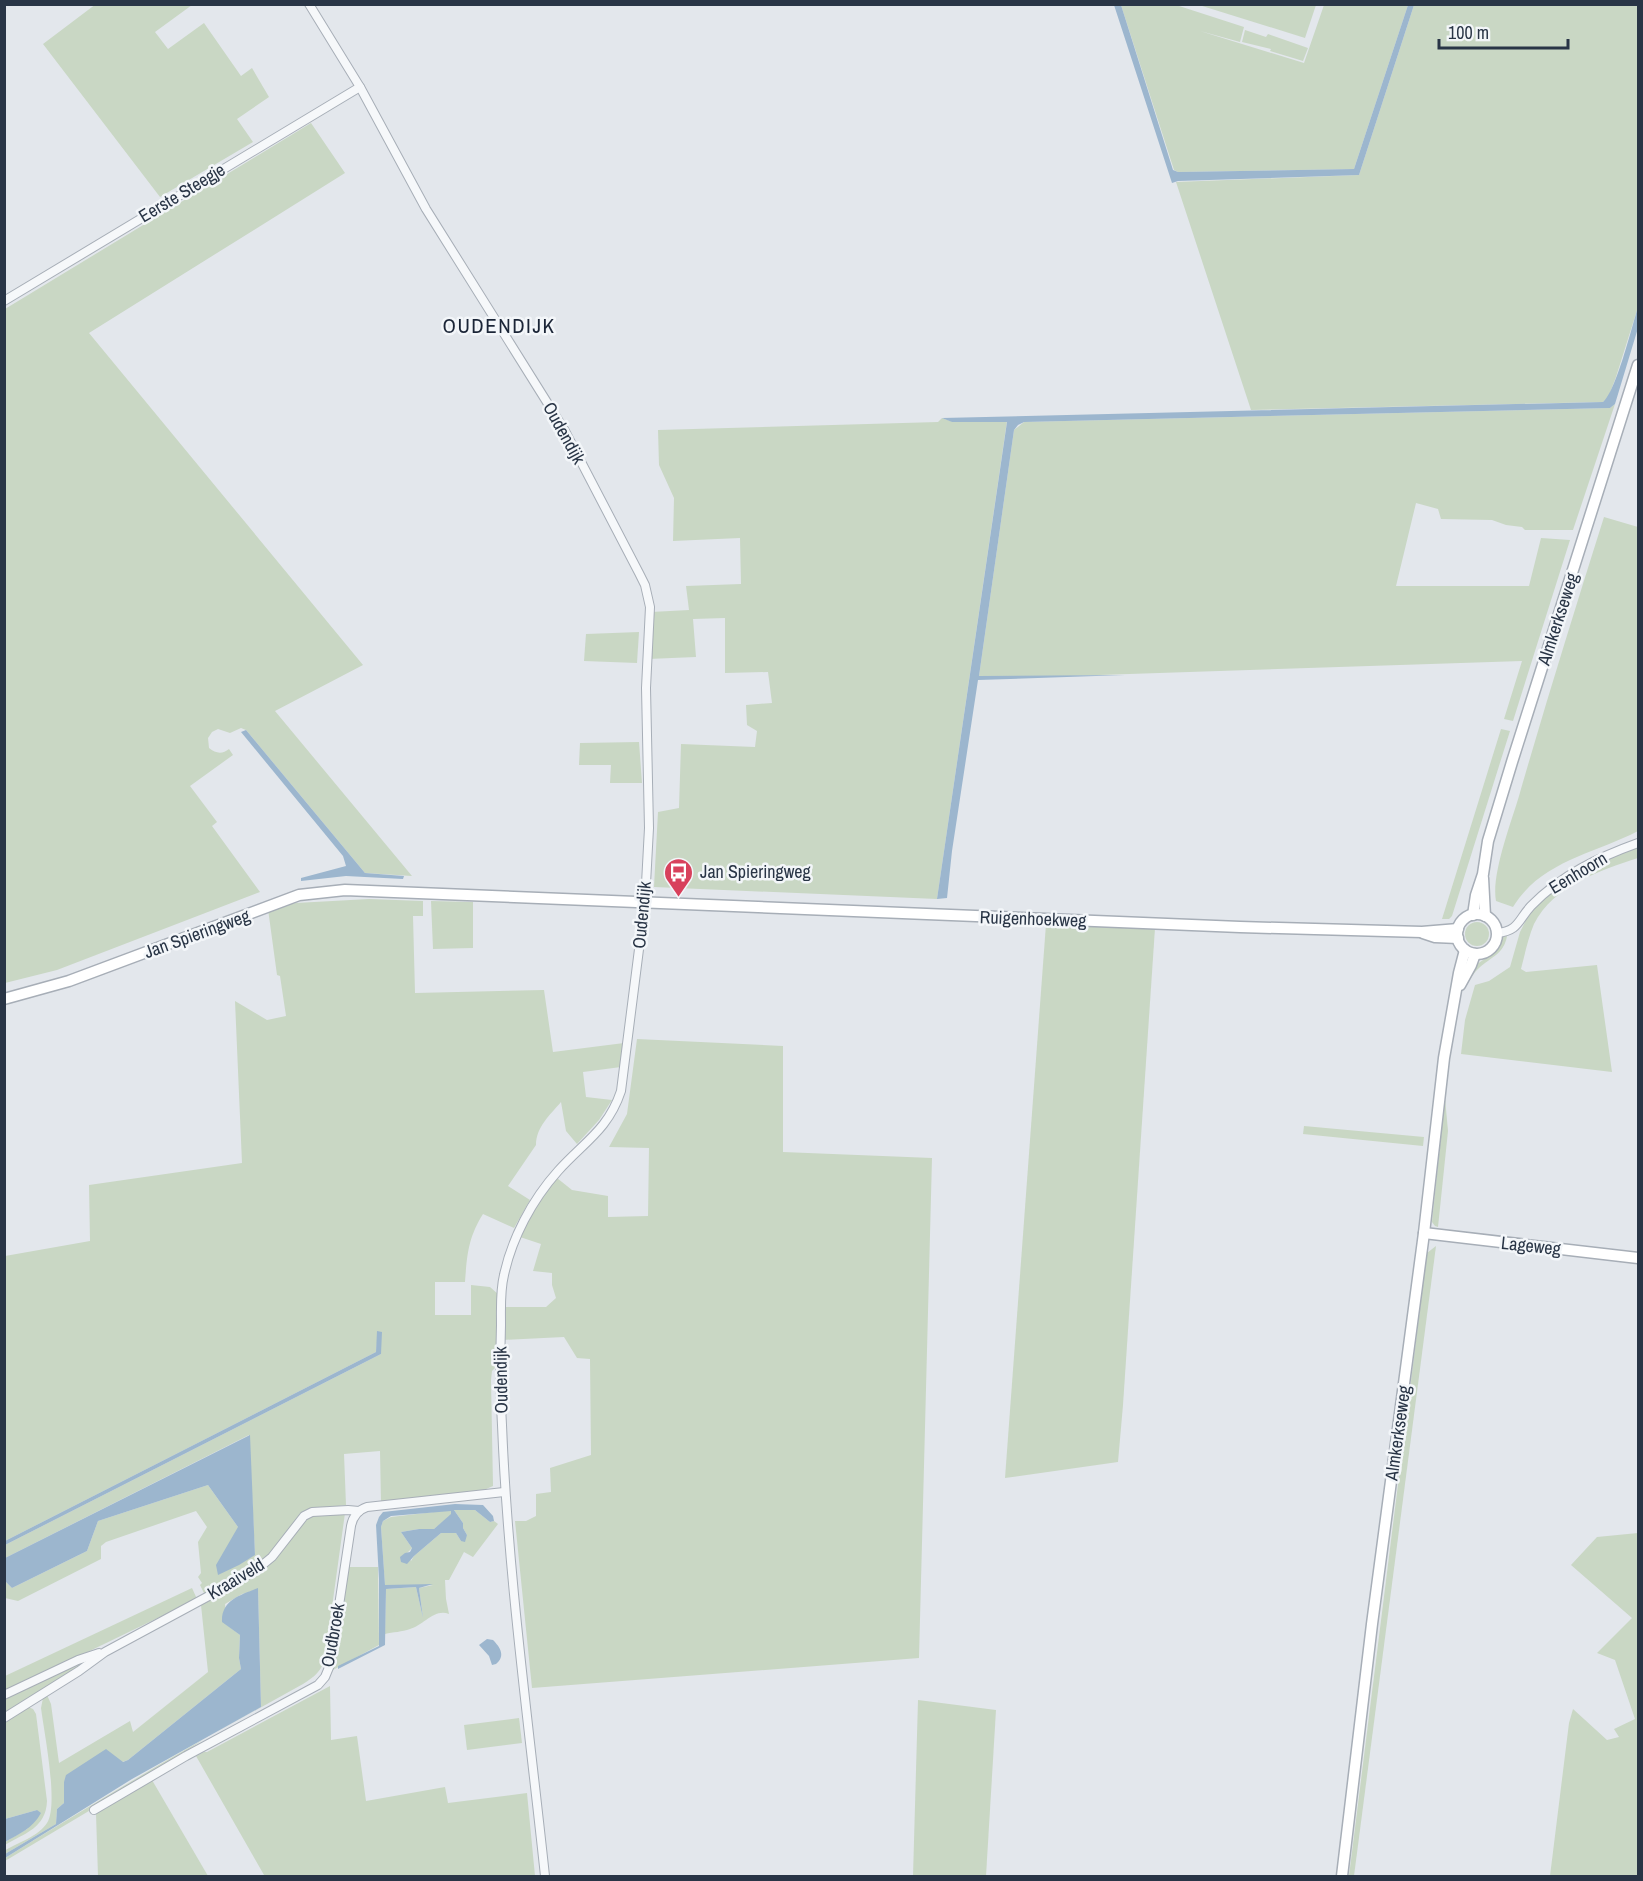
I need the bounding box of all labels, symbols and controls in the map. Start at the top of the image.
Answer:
scale bar [1439,12,1568,50]
text: 100 m [1448,20,1489,45]
street label: Eerste Steegje [134,157,230,228]
district label: OUDENDIJK [443,311,556,340]
street label: Oudendijk [537,397,592,469]
street label: Almkerkseweg [1530,569,1584,669]
street label: Eenhoorn [1544,845,1612,900]
bus stop icon: Jan Spieringweg [663,856,695,898]
place label: Jan Spieringweg [700,859,812,884]
street label: Oudendijk [626,880,657,950]
street label: Jan Spieringweg [141,903,254,964]
street label: Ruigenhoekweg [979,904,1088,933]
street label: Lageweg [1500,1230,1563,1261]
street label: Oudendijk [487,1346,514,1414]
street label: Almkerkseweg [1378,1383,1417,1483]
street label: Kraaiveld [203,1552,269,1605]
street label: Oudbroek [315,1600,351,1669]

